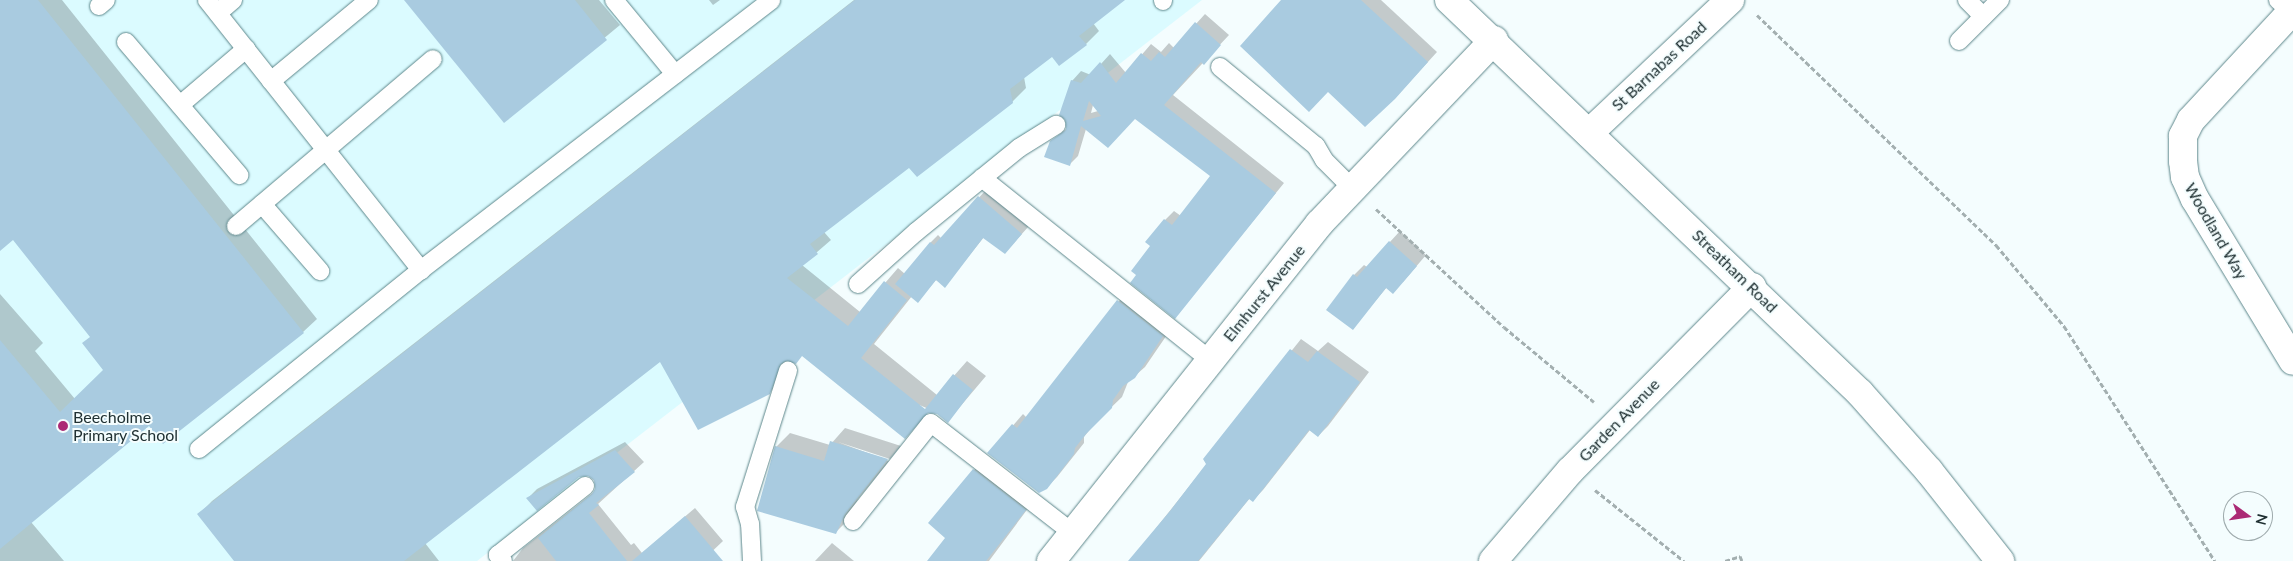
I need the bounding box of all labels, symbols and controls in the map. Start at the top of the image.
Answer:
street label: St Barnabas Road [1608,17,1710,115]
street label: Woodland Way [2181,179,2251,283]
street label: Streatham Road [1688,225,1782,317]
street label: Elmhurst Avenue [1219,241,1309,345]
street label: Garden Avenue [1574,374,1664,466]
place label: Beecholme Primary School [73,407,179,445]
marker: Beecholme Primary School [57,420,69,432]
north arrow [2223,491,2273,541]
text: N [2253,512,2272,527]

